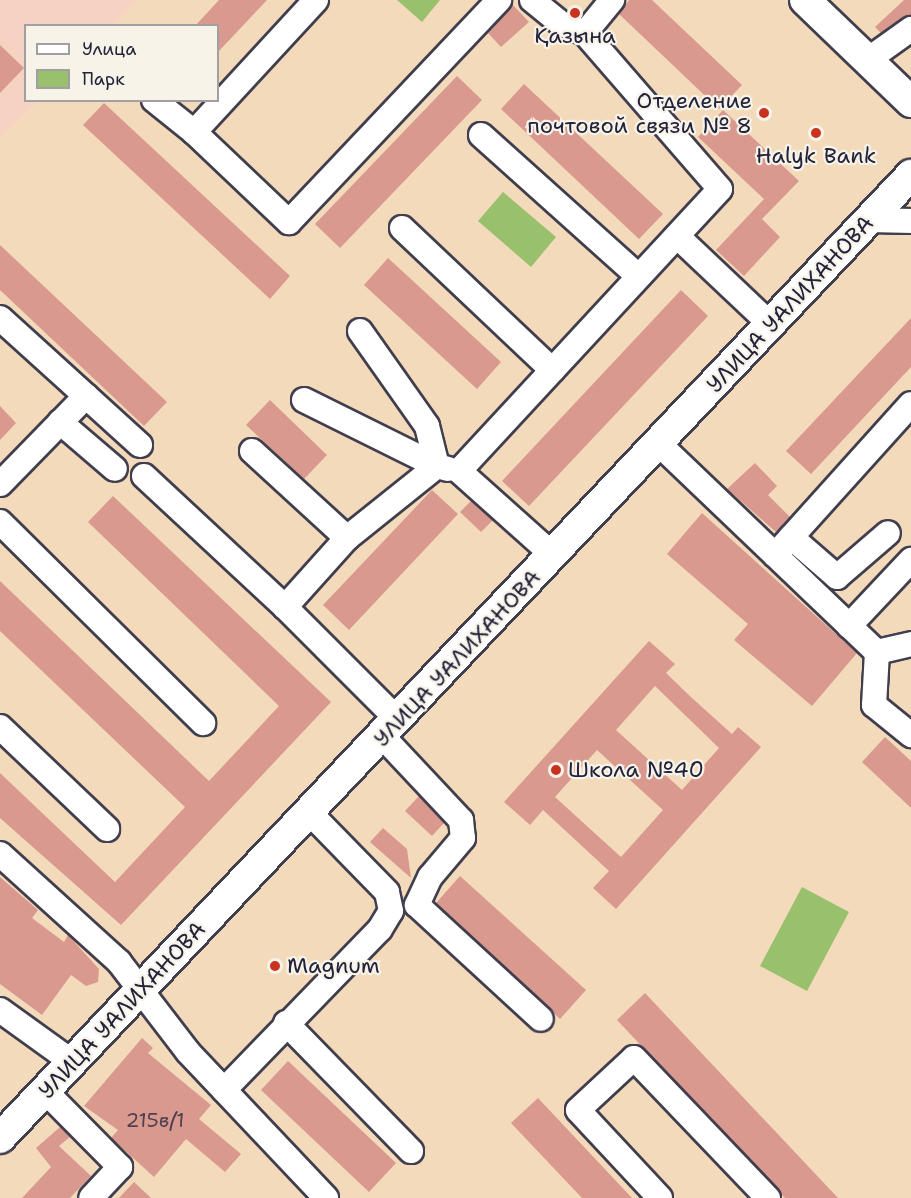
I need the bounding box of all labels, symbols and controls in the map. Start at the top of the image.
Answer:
marker: Қазына [568,6,582,20]
place label: Қазына [534,23,616,49]
legend [24,24,219,102]
text: Улица [82,37,136,61]
text: Парк [82,67,125,91]
place label: Отделение почтовой связи № 8 [527,87,752,138]
marker: Отделение почтовой связи № 8 [757,106,771,120]
marker: Halyk Bank [809,126,823,140]
place label: Halyk Bank [756,143,876,169]
street label: УЛИЦА УАЛИХАНОВА [701,210,879,398]
street label: УЛИЦА УАЛИХАНОВА [368,564,546,752]
place label: Школа №40 [568,757,704,783]
marker: Школа №40 [549,763,563,777]
street label: УЛИЦА УАЛИХАНОВА [33,916,211,1104]
place label: Magnum [287,953,380,979]
marker: Magnum [268,959,282,973]
house number: 215в/1 [125,1108,185,1132]

